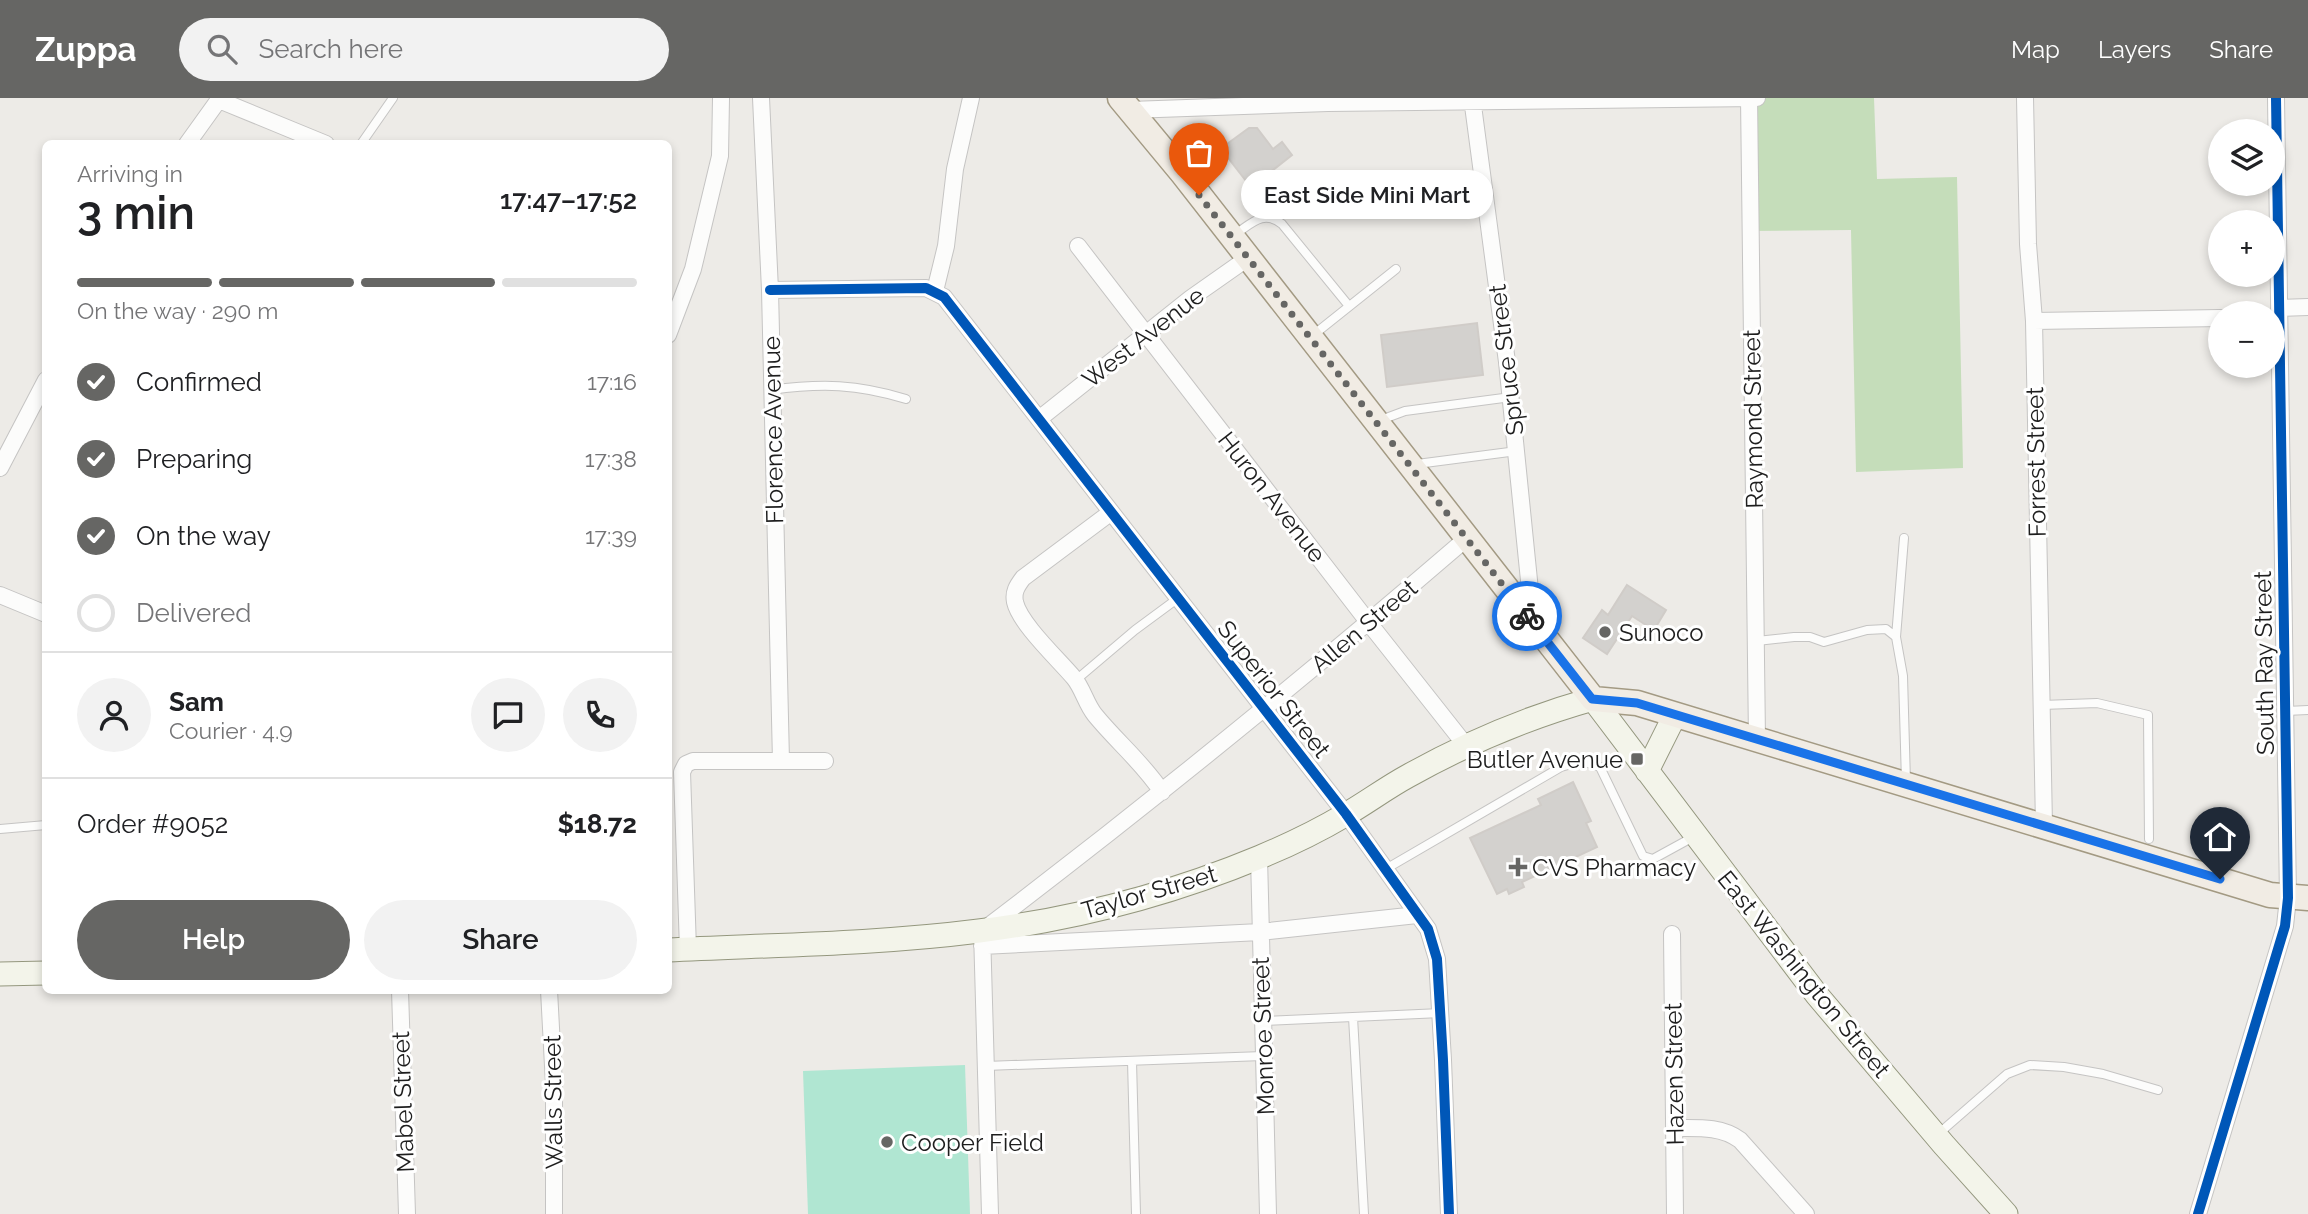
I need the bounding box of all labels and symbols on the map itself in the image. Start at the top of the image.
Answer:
pin [1169,123,1229,195]
callout: East Side Mini Mart [1241,170,1493,220]
street label: West Avenue [1076,280,1210,394]
street label: Spruce Street [1482,283,1530,437]
street label: Raymond Street [1737,329,1769,509]
street label: Florence Avenue [757,336,789,524]
street label: Forrest Street [2020,387,2052,537]
street label: Huron Avenue [1212,426,1332,568]
street label: South Ray Street [2248,571,2280,755]
street label: Allen Street [1305,573,1423,679]
courier [1492,581,1562,651]
street label: Superior Street [1211,615,1337,763]
place label: Sunoco [1619,618,1703,647]
marker: Sunoco [1597,624,1613,640]
place label: Butler Avenue [1467,745,1623,774]
marker: Butler Avenue [1629,751,1645,767]
pin [2190,807,2250,879]
place label: CVS Pharmacy [1532,853,1696,882]
street label: Taylor Street [1078,859,1220,925]
marker: CVS Pharmacy [1510,859,1526,875]
street label: East Washington Street [1712,865,1896,1083]
street label: Monroe Street [1246,956,1280,1116]
street label: Hazen Street [1658,1002,1690,1146]
street label: Mabel Street [386,1031,420,1173]
street label: Walls Street [537,1035,569,1169]
place label: Cooper Field [901,1128,1044,1157]
marker: Cooper Field [879,1134,895,1150]

